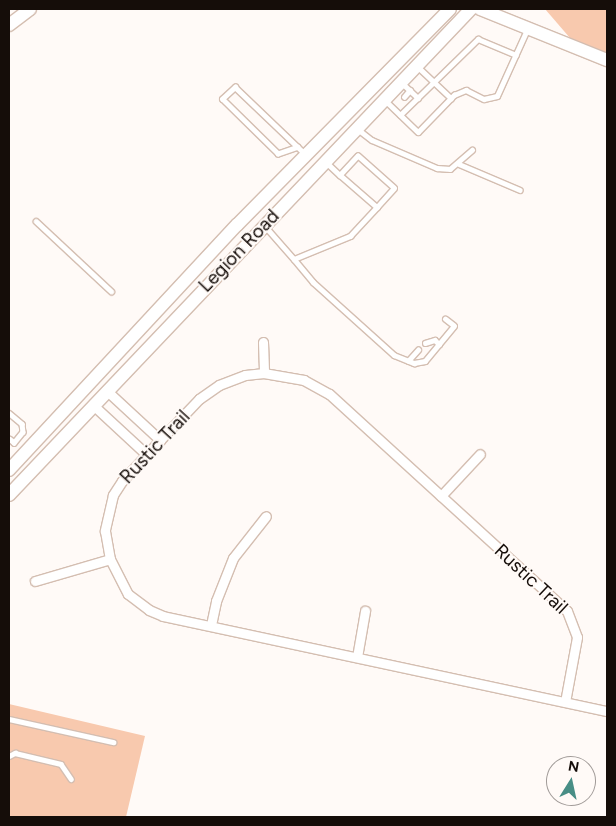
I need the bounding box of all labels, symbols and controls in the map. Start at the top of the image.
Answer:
street label: Legion Road [194,205,284,297]
street label: Rustic Trail [115,406,195,488]
street label: Rustic Trail [490,539,572,619]
north arrow [546,756,596,806]
text: N [567,757,580,776]

